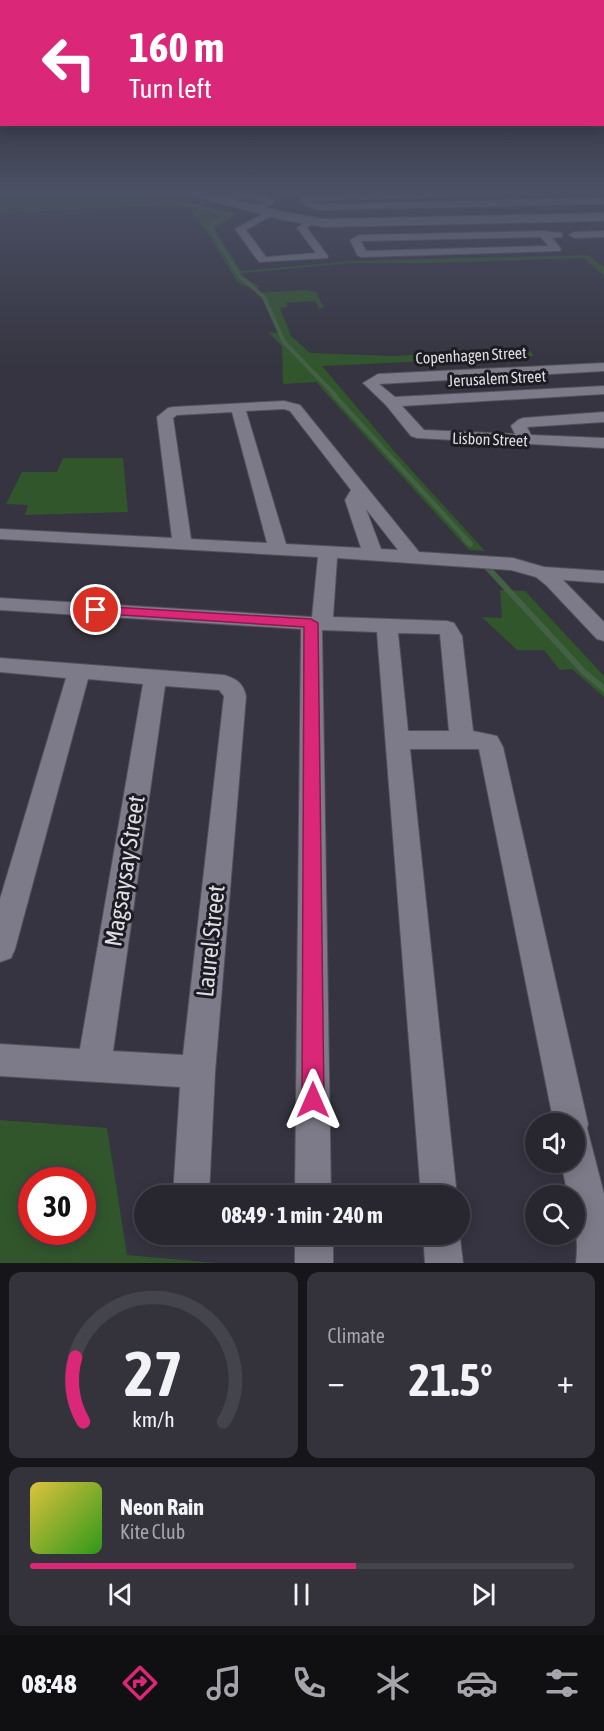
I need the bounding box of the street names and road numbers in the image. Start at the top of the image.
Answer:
street label: Copenhagen Street [415,343,528,368]
street label: Jerusalem Street [448,366,547,390]
street label: Lisbon Street [452,429,529,449]
street label: Magsaysay Street [99,793,150,948]
street label: Laurel Street [191,884,230,998]

